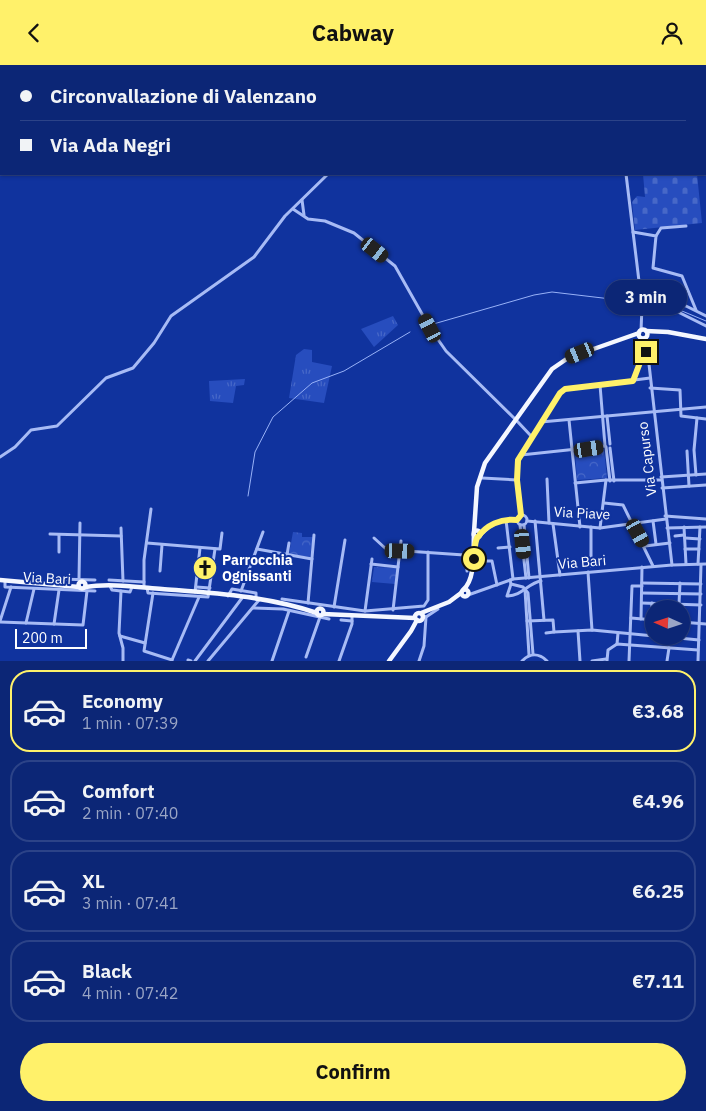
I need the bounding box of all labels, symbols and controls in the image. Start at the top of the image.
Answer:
text: Cabway [312,18,394,47]
icon: back [20,19,48,47]
icon: person [658,19,686,47]
text: Circonvallazione di Valenzano [50,84,317,108]
text: Via Ada Negri [50,133,171,157]
car [358,235,391,265]
callout: 3 min [605,279,687,315]
text: 3 min [625,287,667,307]
car [416,311,443,345]
car [563,340,596,366]
route end [635,341,657,363]
street label: Via Capurso [633,421,660,497]
car [573,439,604,459]
street label: Via Piave [553,503,611,523]
car [624,516,651,550]
car [513,528,532,560]
car [384,543,415,559]
route start [463,548,485,570]
place label: Parrocchia Ognissanti [222,551,293,585]
street label: Via Bari [557,551,607,573]
church icon: Parrocchia Ognissanti [192,555,218,581]
street label: Via Bari [23,568,71,588]
north arrow [645,600,690,645]
map controls [645,600,690,645]
scale bar [15,626,88,649]
text: 200 m [22,629,63,647]
icon: car [22,689,67,734]
text: Economy [82,689,163,713]
text: €3.68 [632,699,684,723]
text: 1 min · 07:39 [82,713,178,733]
icon: car [22,779,67,824]
text: Comfort [82,779,155,803]
text: €4.96 [632,789,684,813]
text: 2 min · 07:40 [82,803,178,823]
icon: car [22,869,67,914]
text: XL [82,869,105,893]
text: €6.25 [632,879,684,903]
text: 3 min · 07:41 [82,893,178,913]
icon: car [22,959,67,1004]
text: Black [82,959,132,983]
text: €7.11 [632,969,684,993]
text: 4 min · 07:42 [82,983,178,1003]
button: Confirm [20,1043,686,1101]

